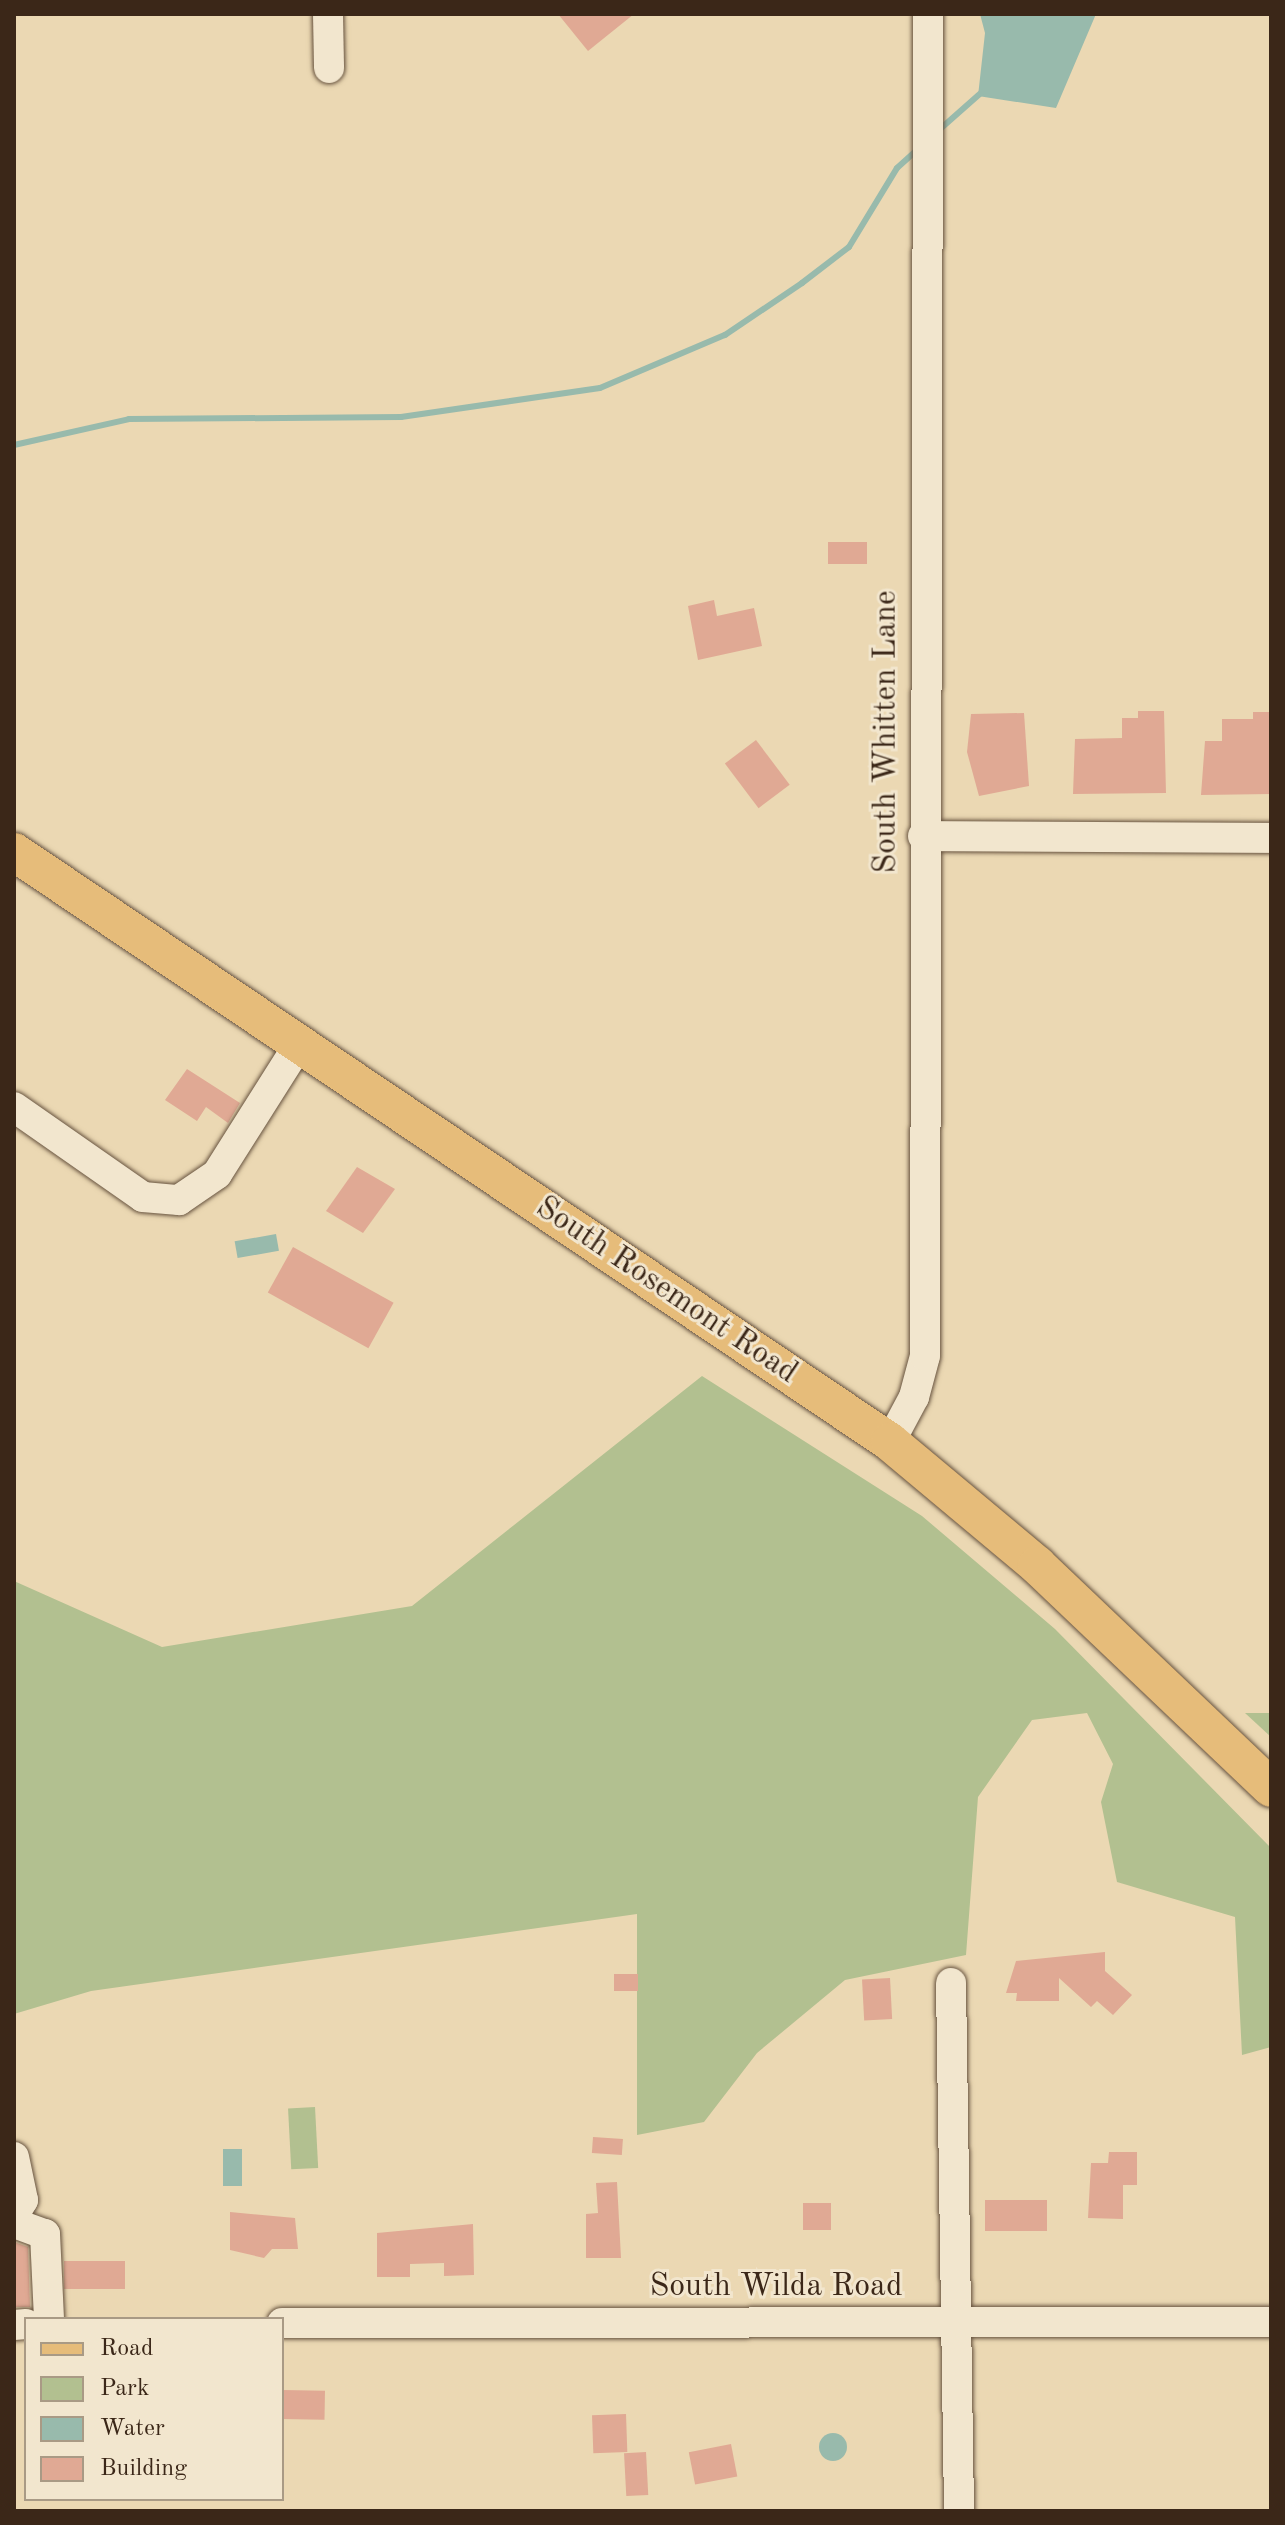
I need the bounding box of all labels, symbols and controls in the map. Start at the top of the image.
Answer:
street label: South Whitten Lane [868,590,906,874]
street label: South Rosemont Road [528,1189,804,1393]
street label: South Wilda Road [649,2268,903,2306]
legend [24,2317,284,2501]
text: Road [100,2337,153,2361]
text: Park [100,2377,149,2401]
text: Water [100,2417,165,2441]
text: Building [100,2457,187,2481]

